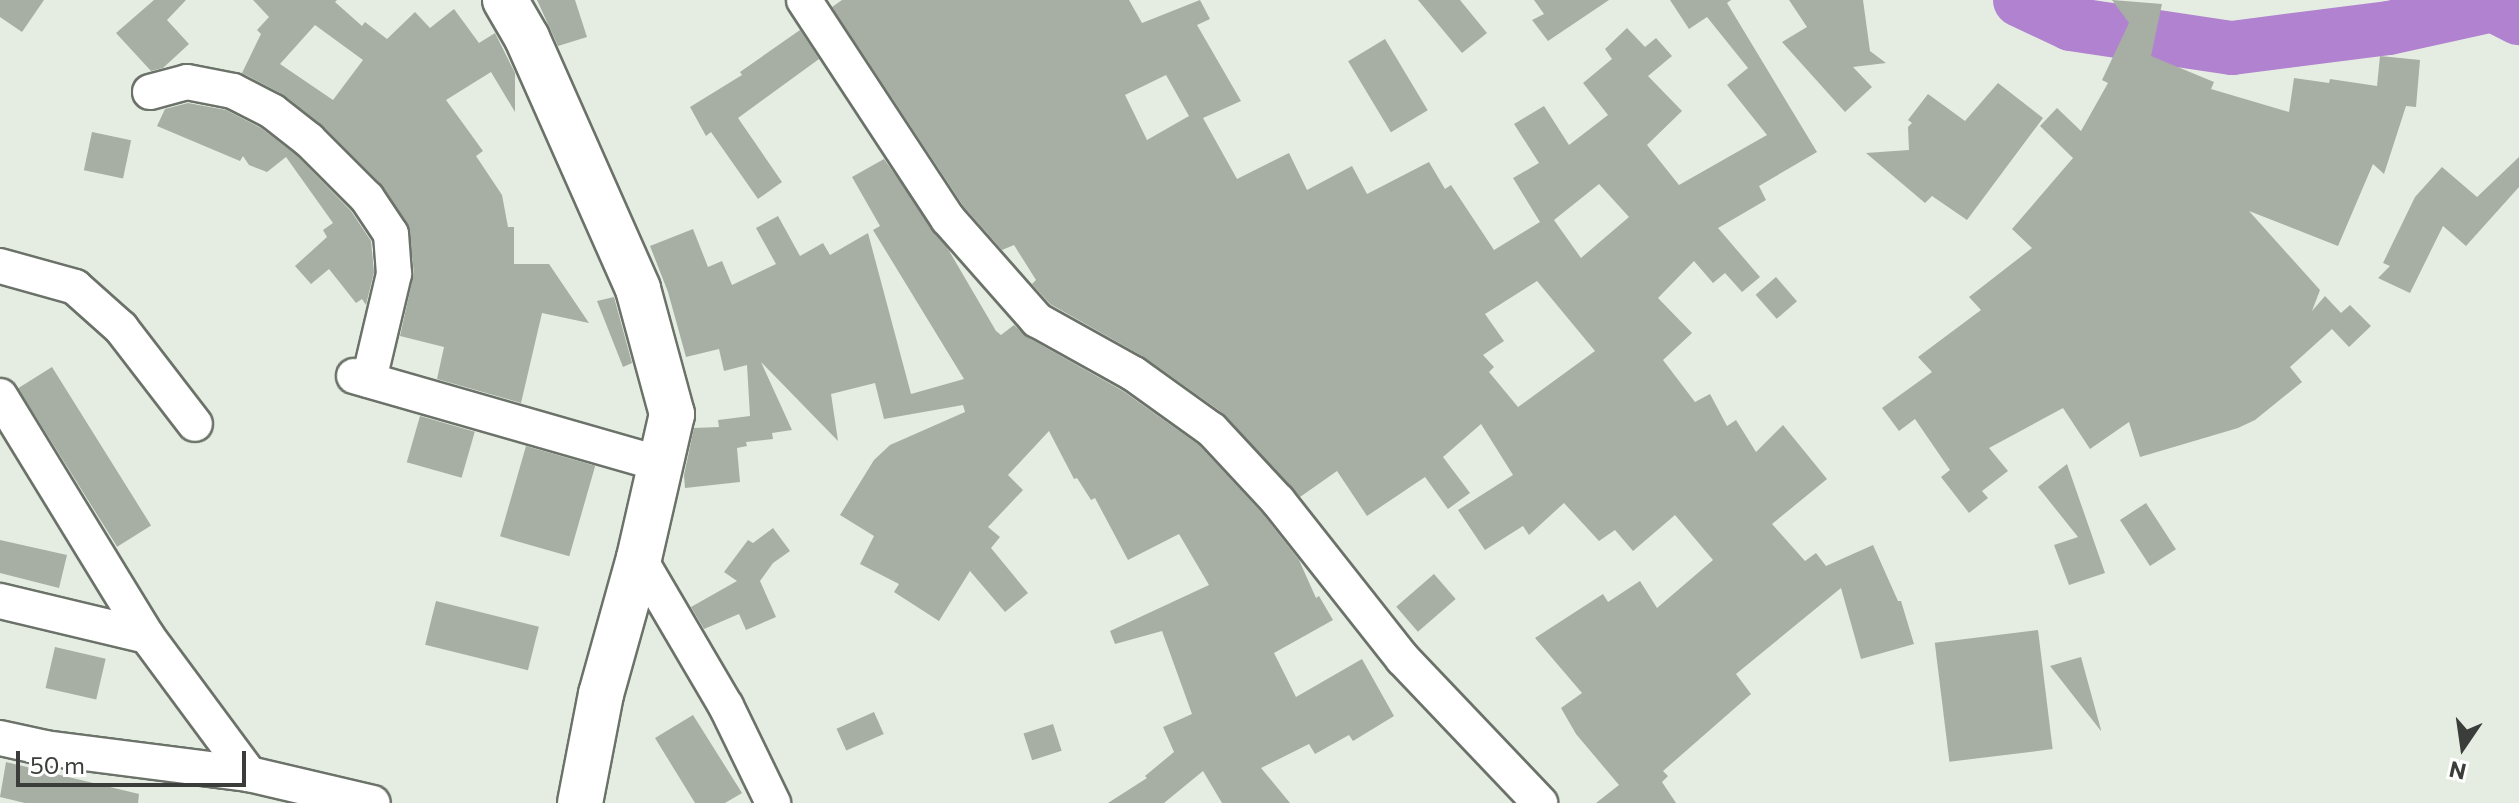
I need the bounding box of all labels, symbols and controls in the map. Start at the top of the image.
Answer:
north arrow [2423,707,2503,787]
scale bar [20,735,250,785]
text: 50 m [30,750,85,779]
text: N [2446,756,2469,786]

